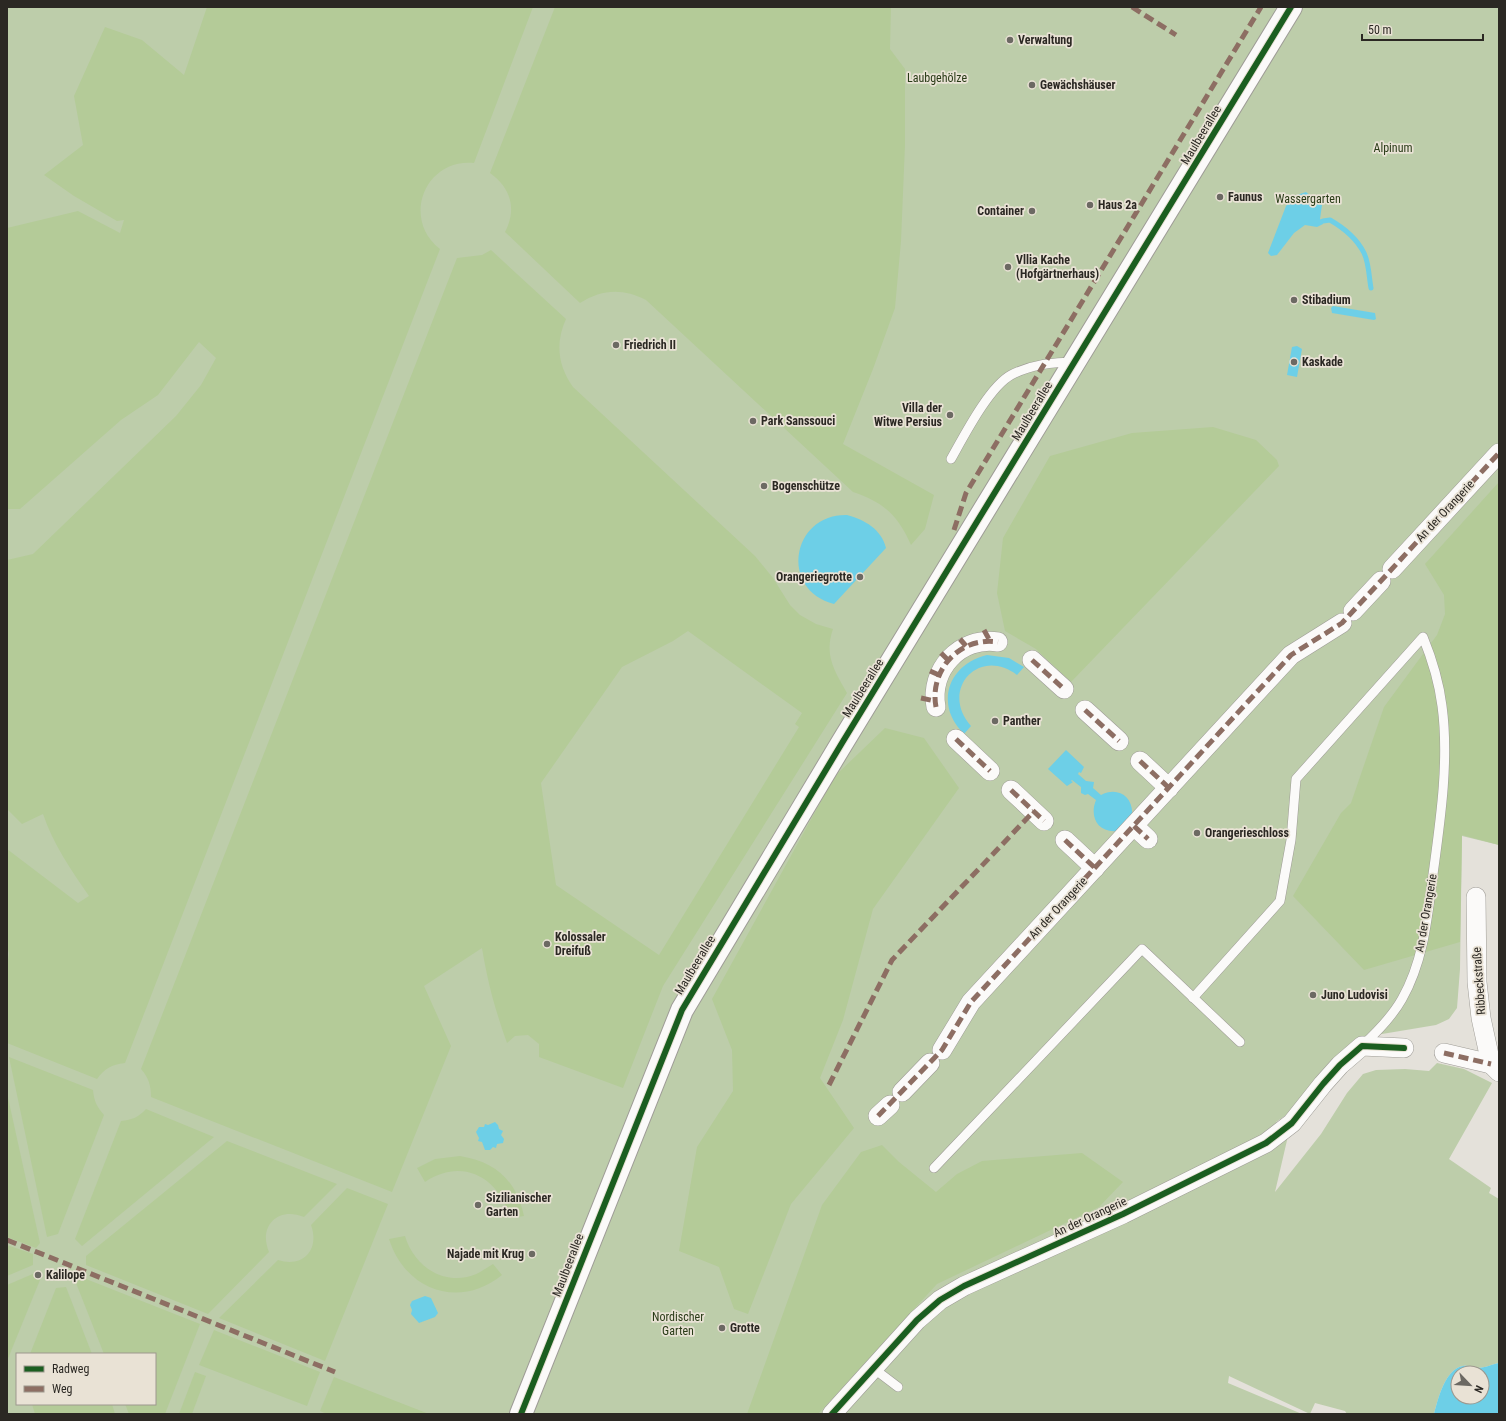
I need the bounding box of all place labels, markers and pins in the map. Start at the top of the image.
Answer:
place label: Verwaltung [1018,33,1072,47]
marker: Verwaltung [1005,35,1015,45]
place label: Gewächshäuser [1040,78,1116,92]
marker: Gewächshäuser [1027,80,1037,90]
place label: Faunus [1228,190,1263,204]
marker: Faunus [1215,192,1225,202]
place label: Haus 2a [1098,198,1137,212]
marker: Haus 2a [1085,200,1095,210]
place label: Container [977,204,1024,218]
marker: Container [1027,206,1037,216]
place label: Vllia Kache (Hofgärtnerhaus) [1016,253,1099,281]
marker: Vllia Kache (Hofgärtnerhaus) [1003,262,1013,272]
place label: Stibadium [1302,293,1351,307]
marker: Stibadium [1289,295,1299,305]
place label: Friedrich II [624,338,676,352]
marker: Friedrich II [611,340,621,350]
place label: Kaskade [1302,355,1343,369]
marker: Kaskade [1289,357,1299,367]
place label: Villa der Witwe Persius [874,401,943,429]
marker: Villa der Witwe Persius [945,410,955,420]
place label: Park Sanssouci [761,414,835,428]
marker: Park Sanssouci [748,416,758,426]
place label: Bogenschütze [772,479,840,493]
marker: Bogenschütze [759,481,769,491]
place label: Orangeriegrotte [776,570,852,584]
marker: Orangeriegrotte [855,572,865,582]
place label: Panther [1003,714,1041,728]
marker: Panther [990,716,1000,726]
place label: Orangerieschloss [1205,826,1289,840]
marker: Orangerieschloss [1192,828,1202,838]
place label: Kolossaler Dreifuß [555,930,606,958]
marker: Kolossaler Dreifuß [542,939,552,949]
place label: Juno Ludovisi [1321,988,1388,1002]
marker: Juno Ludovisi [1308,990,1318,1000]
place label: Sizilianischer Garten [486,1191,551,1219]
marker: Sizilianischer Garten [473,1200,483,1210]
place label: Najade mit Krug [447,1247,524,1261]
marker: Najade mit Krug [527,1249,537,1259]
place label: Kalilope [46,1268,85,1282]
marker: Kalilope [33,1270,43,1280]
place label: Grotte [730,1321,760,1335]
marker: Grotte [717,1323,727,1333]

